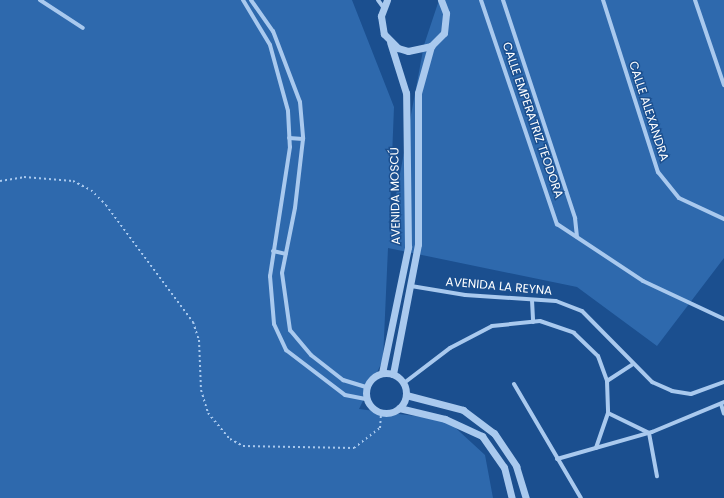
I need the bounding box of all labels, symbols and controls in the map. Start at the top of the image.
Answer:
street label: CALLE EMPERATRIZ TEODORA [500,40,566,200]
street label: CALLE ALEXANDRA [626,59,672,163]
street label: AVENIDA MOSCÚ [387,147,403,245]
street label: AVENIDA LA REYNA [445,274,553,298]

